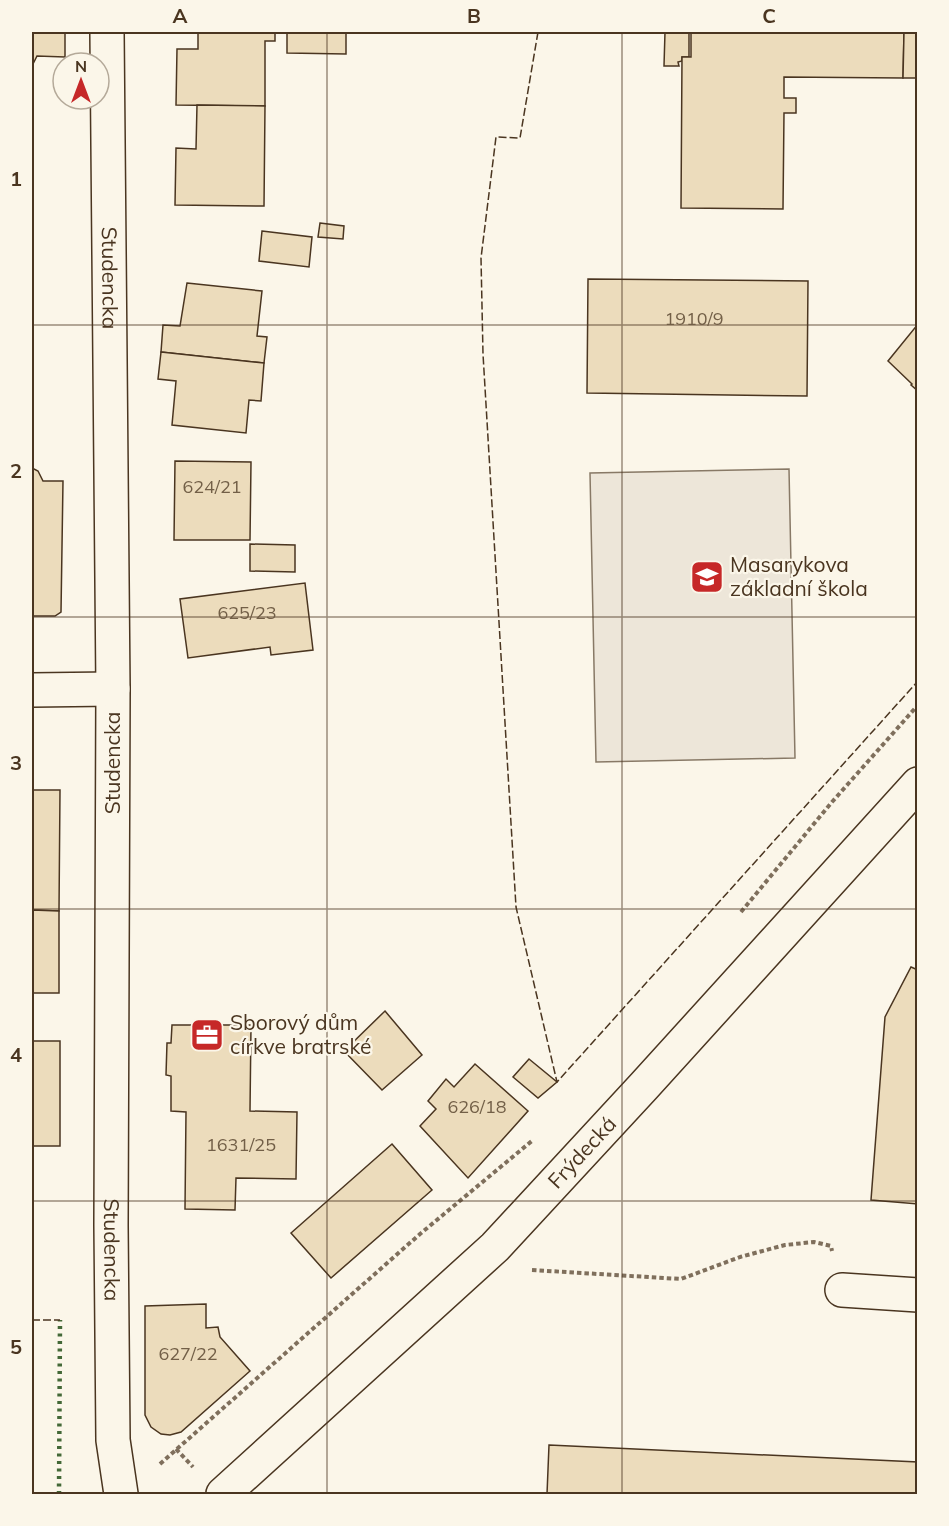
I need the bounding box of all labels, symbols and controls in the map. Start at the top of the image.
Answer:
text: A [173,3,188,28]
text: B [467,3,481,28]
text: C [762,3,776,28]
north arrow [51,51,111,111]
text: N [75,56,87,76]
text: 1 [10,166,22,191]
street label: Studencka [97,227,124,329]
house number: 1910/9 [664,307,724,330]
text: 2 [10,458,22,483]
house number: 624/21 [182,475,242,498]
place label: Masarykova základní škola [730,551,868,601]
school or university icon: Masarykova základní škola [689,559,725,595]
house number: 625/23 [217,601,277,624]
street label: Studencka [99,712,125,814]
text: 3 [10,750,22,775]
place label: Sborový dům církve bratrské [230,1009,371,1059]
office icon: Sborový dům církve bratrské [189,1017,225,1053]
text: 4 [10,1042,22,1067]
house number: 626/18 [447,1095,507,1118]
street label: Frýdecká [542,1111,621,1193]
house number: 1631/25 [206,1133,276,1156]
street label: Studencka [99,1199,126,1301]
text: 5 [10,1334,22,1359]
house number: 627/22 [158,1342,218,1365]

